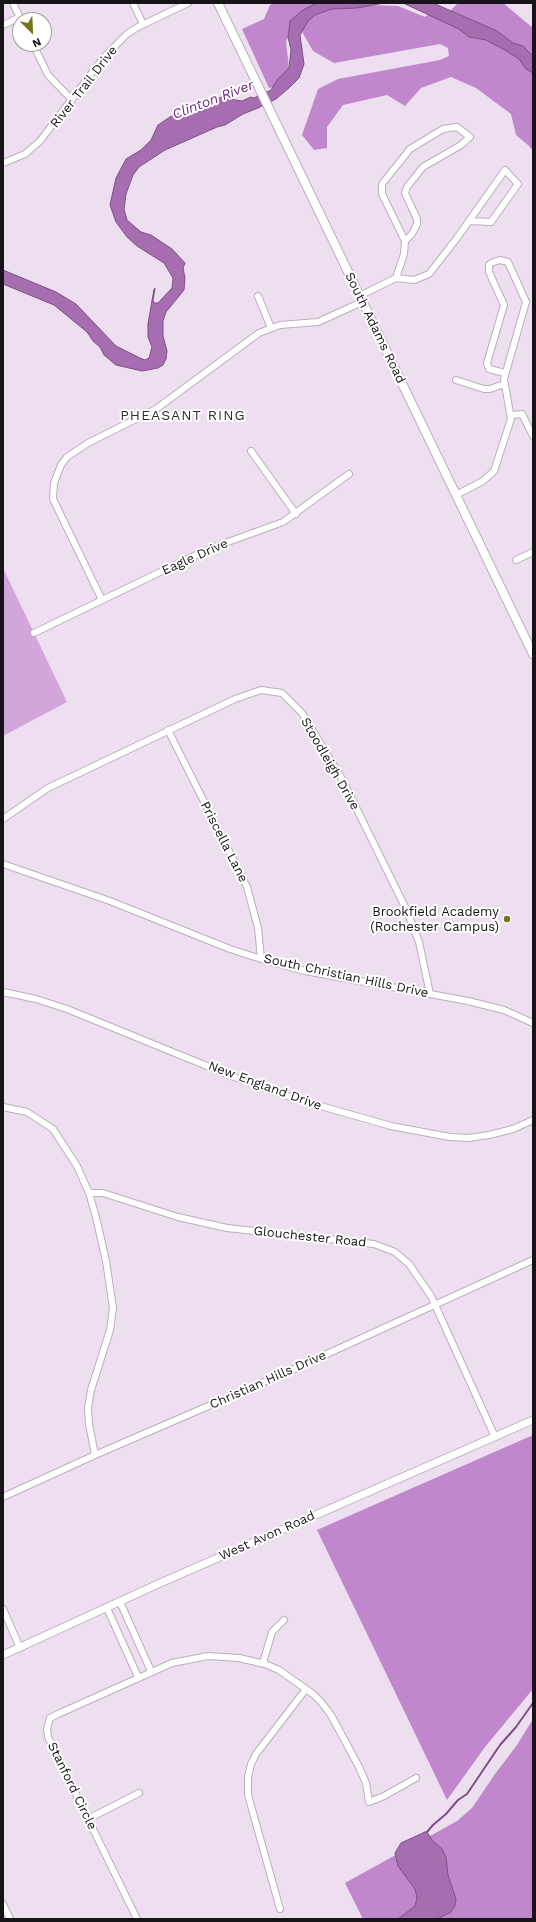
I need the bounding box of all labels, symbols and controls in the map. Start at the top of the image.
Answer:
north arrow [12,12,52,52]
text: N [30,35,43,50]
street label: River Trail Drive [47,43,121,131]
water label: Clinton River [170,77,256,123]
street label: South Adams Road [341,270,409,386]
district label: PHEASANT RING [120,408,246,424]
street label: Eagle Drive [159,535,231,579]
street label: Stoodleigh Drive [297,715,363,813]
street label: Priscella Lane [197,799,251,885]
place label: Brookfield Academy (Rochester Campus) [370,904,499,935]
marker: Brookfield Academy (Rochester Campus) [502,914,512,924]
street label: South Christian Hills Drive [262,951,430,1001]
street label: New England Drive [206,1058,324,1114]
street label: Glouchester Road [253,1223,367,1251]
street label: Christian Hills Drive [207,1347,329,1413]
street label: West Avon Road [217,1508,317,1564]
street label: Stanford Circle [44,1740,100,1832]

